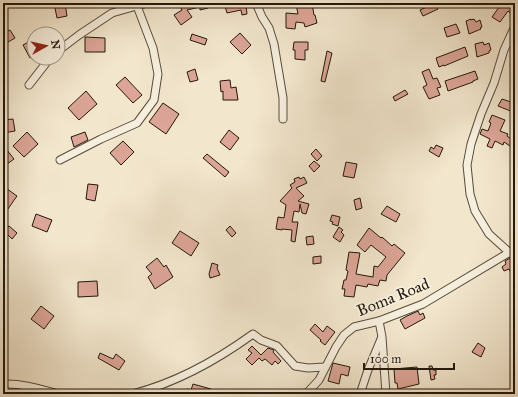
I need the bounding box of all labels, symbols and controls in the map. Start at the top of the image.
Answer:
north arrow [26,26,66,66]
text: N [48,39,63,51]
street label: Boma Road [354,274,432,320]
scale bar [364,345,454,371]
text: 100 m [370,352,401,366]

